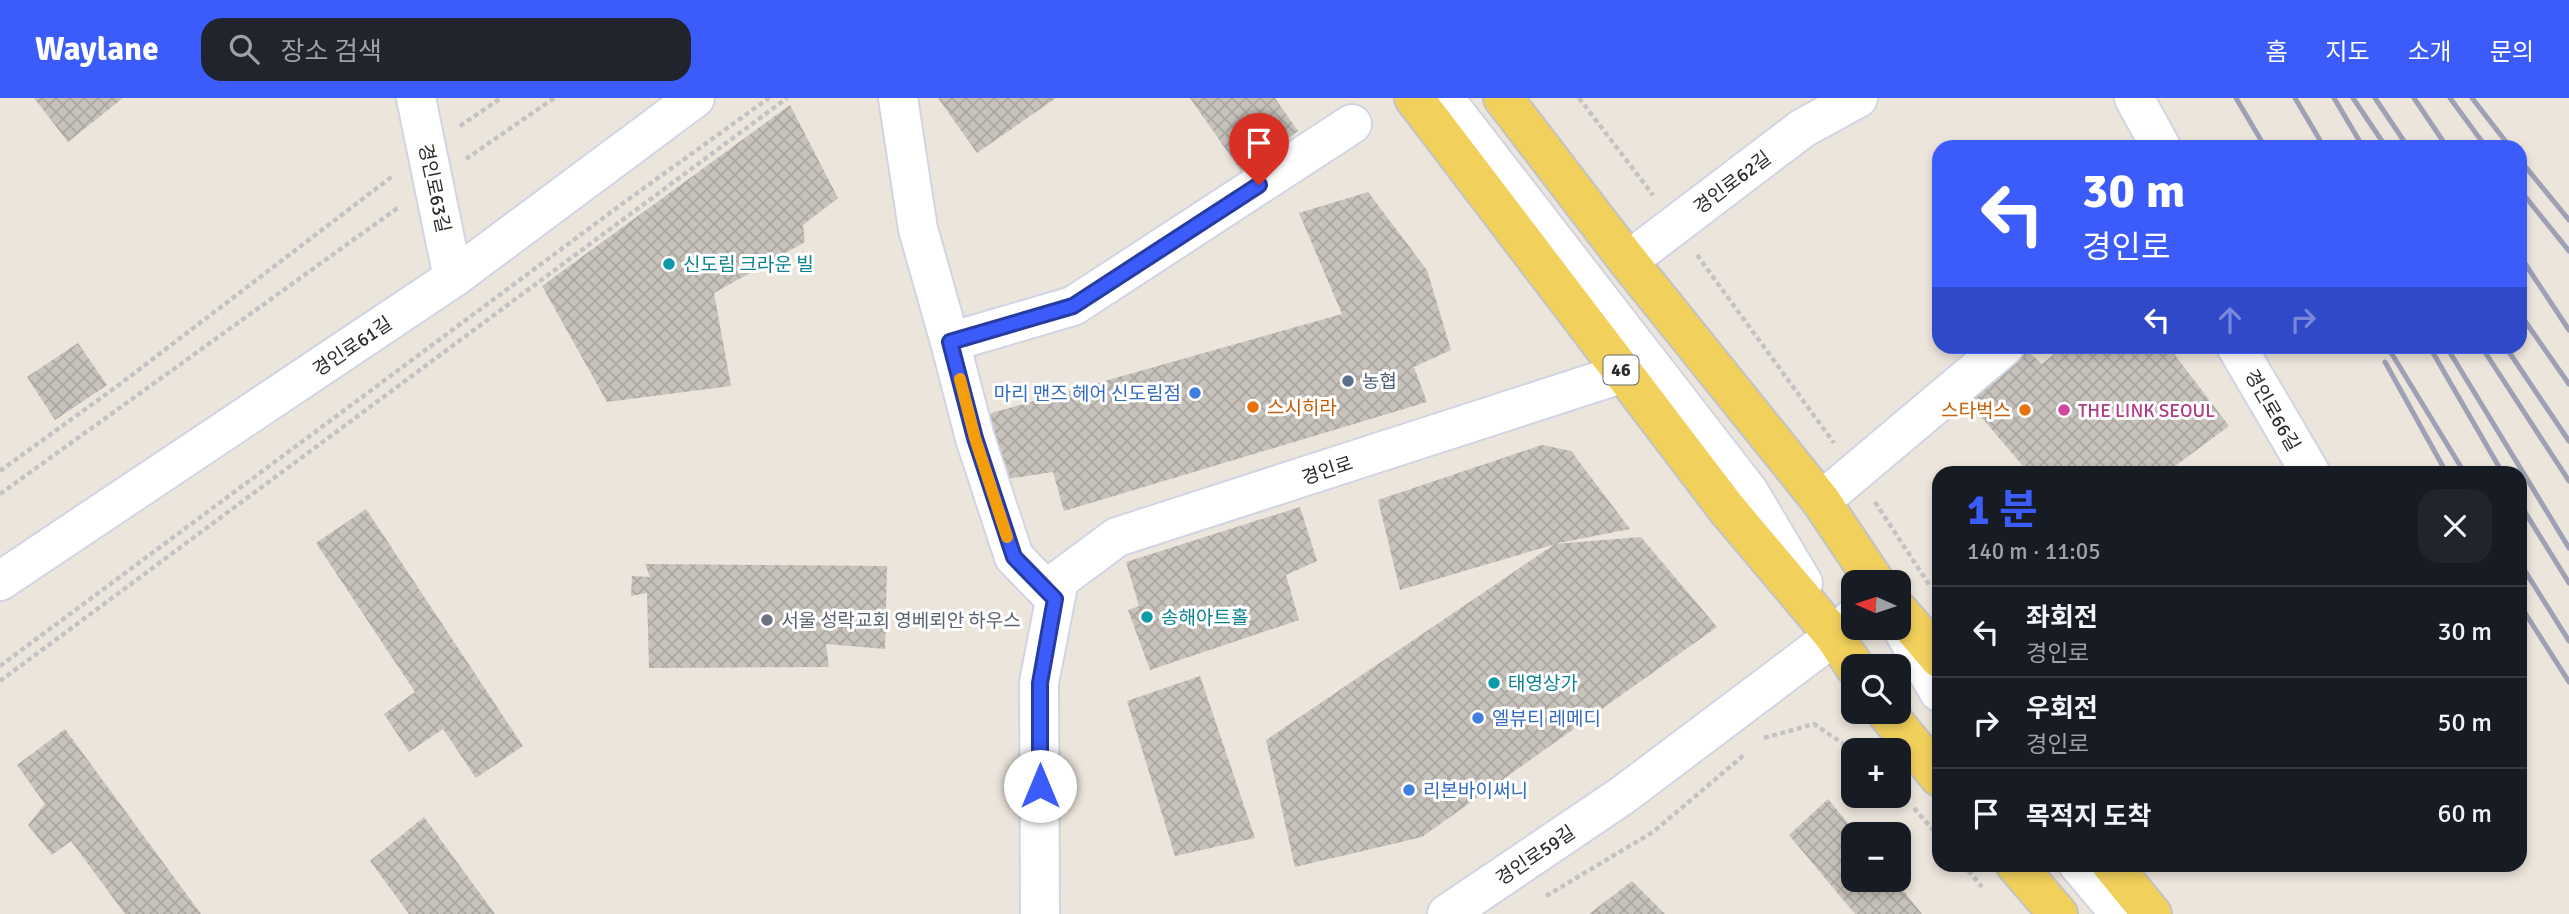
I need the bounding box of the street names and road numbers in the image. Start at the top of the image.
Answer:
street label: 경인로63길 [413,141,455,235]
street label: 경인로62길 [1689,146,1776,220]
street label: 경인로61길 [308,312,397,382]
road number: 46 [1604,356,1638,384]
street label: 경인로66길 [2239,365,2305,456]
street label: 경인로 [1299,451,1356,490]
street label: 경인로59길 [1491,821,1580,891]

